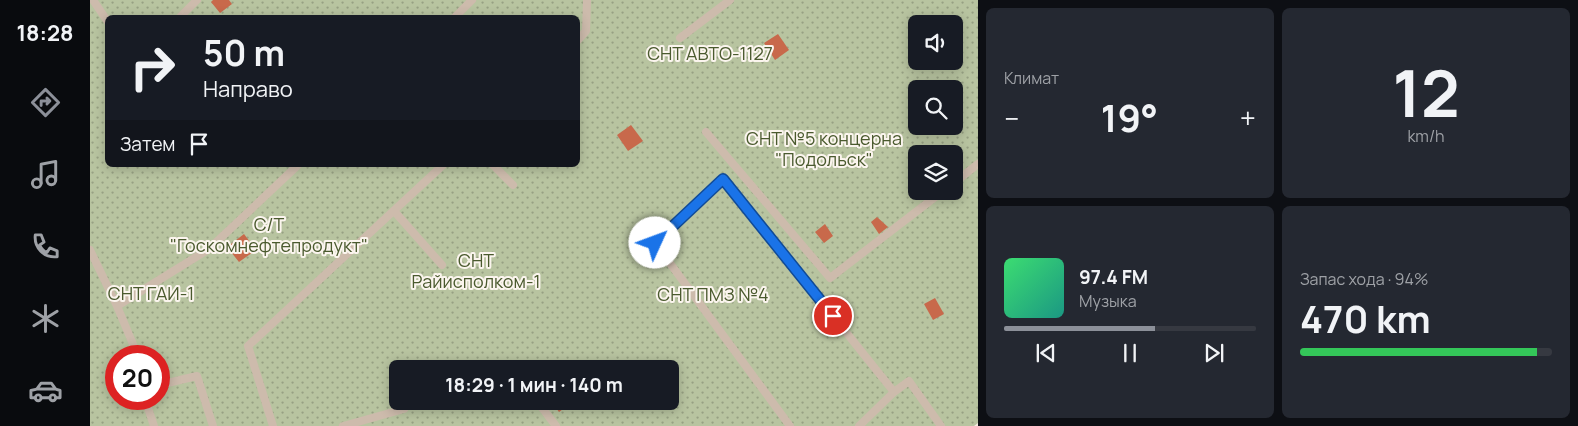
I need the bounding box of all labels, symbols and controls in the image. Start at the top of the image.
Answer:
map controls [908,15,963,200]
button: sound [908,15,963,70]
text: 18:28 [16,18,74,48]
text: 50 m [203,29,285,77]
icon: right [120,35,185,100]
park label: СНТ АВТО-1127 [647,41,773,65]
text: 12 [1392,48,1460,137]
text: Климат [1004,67,1059,89]
text: Направо [203,74,293,104]
button: search [908,80,963,135]
icon: directions [28,85,63,120]
text: 19° [1101,91,1158,143]
text: − [1004,99,1019,137]
text: + [1240,99,1256,137]
text: km/h [1407,125,1445,147]
park label: СНТ №5 концерна "Подольск" [746,126,902,171]
icon: arrive [185,130,213,158]
text: Затем [120,131,175,157]
button: layers [908,145,963,200]
icon: music [28,157,63,192]
park label: С/Т "Госкомнефтепродукт" [170,212,368,257]
position arrow [628,216,680,268]
icon: phone [28,229,63,264]
park label: СНТ Райисполком-1 [412,248,541,293]
text: 97.4 FM [1079,264,1148,290]
text: Запас хода · 94% [1300,268,1428,290]
park label: СНТ ГАИ-1 [108,281,194,305]
park label: СНТ ПМЗ №4 [657,282,769,306]
text: Музыка [1079,290,1137,312]
text: 470 km [1300,292,1431,344]
pin [812,295,854,337]
icon: climate [28,301,63,336]
icon: arrive [819,302,847,330]
icon: previous [1032,339,1060,367]
icon: pause [1116,339,1144,367]
icon: next [1200,339,1228,367]
speed limit sign: 20 [105,345,170,410]
text: 18:29 · 1 мин · 140 m [445,372,623,398]
icon: car [28,373,63,408]

